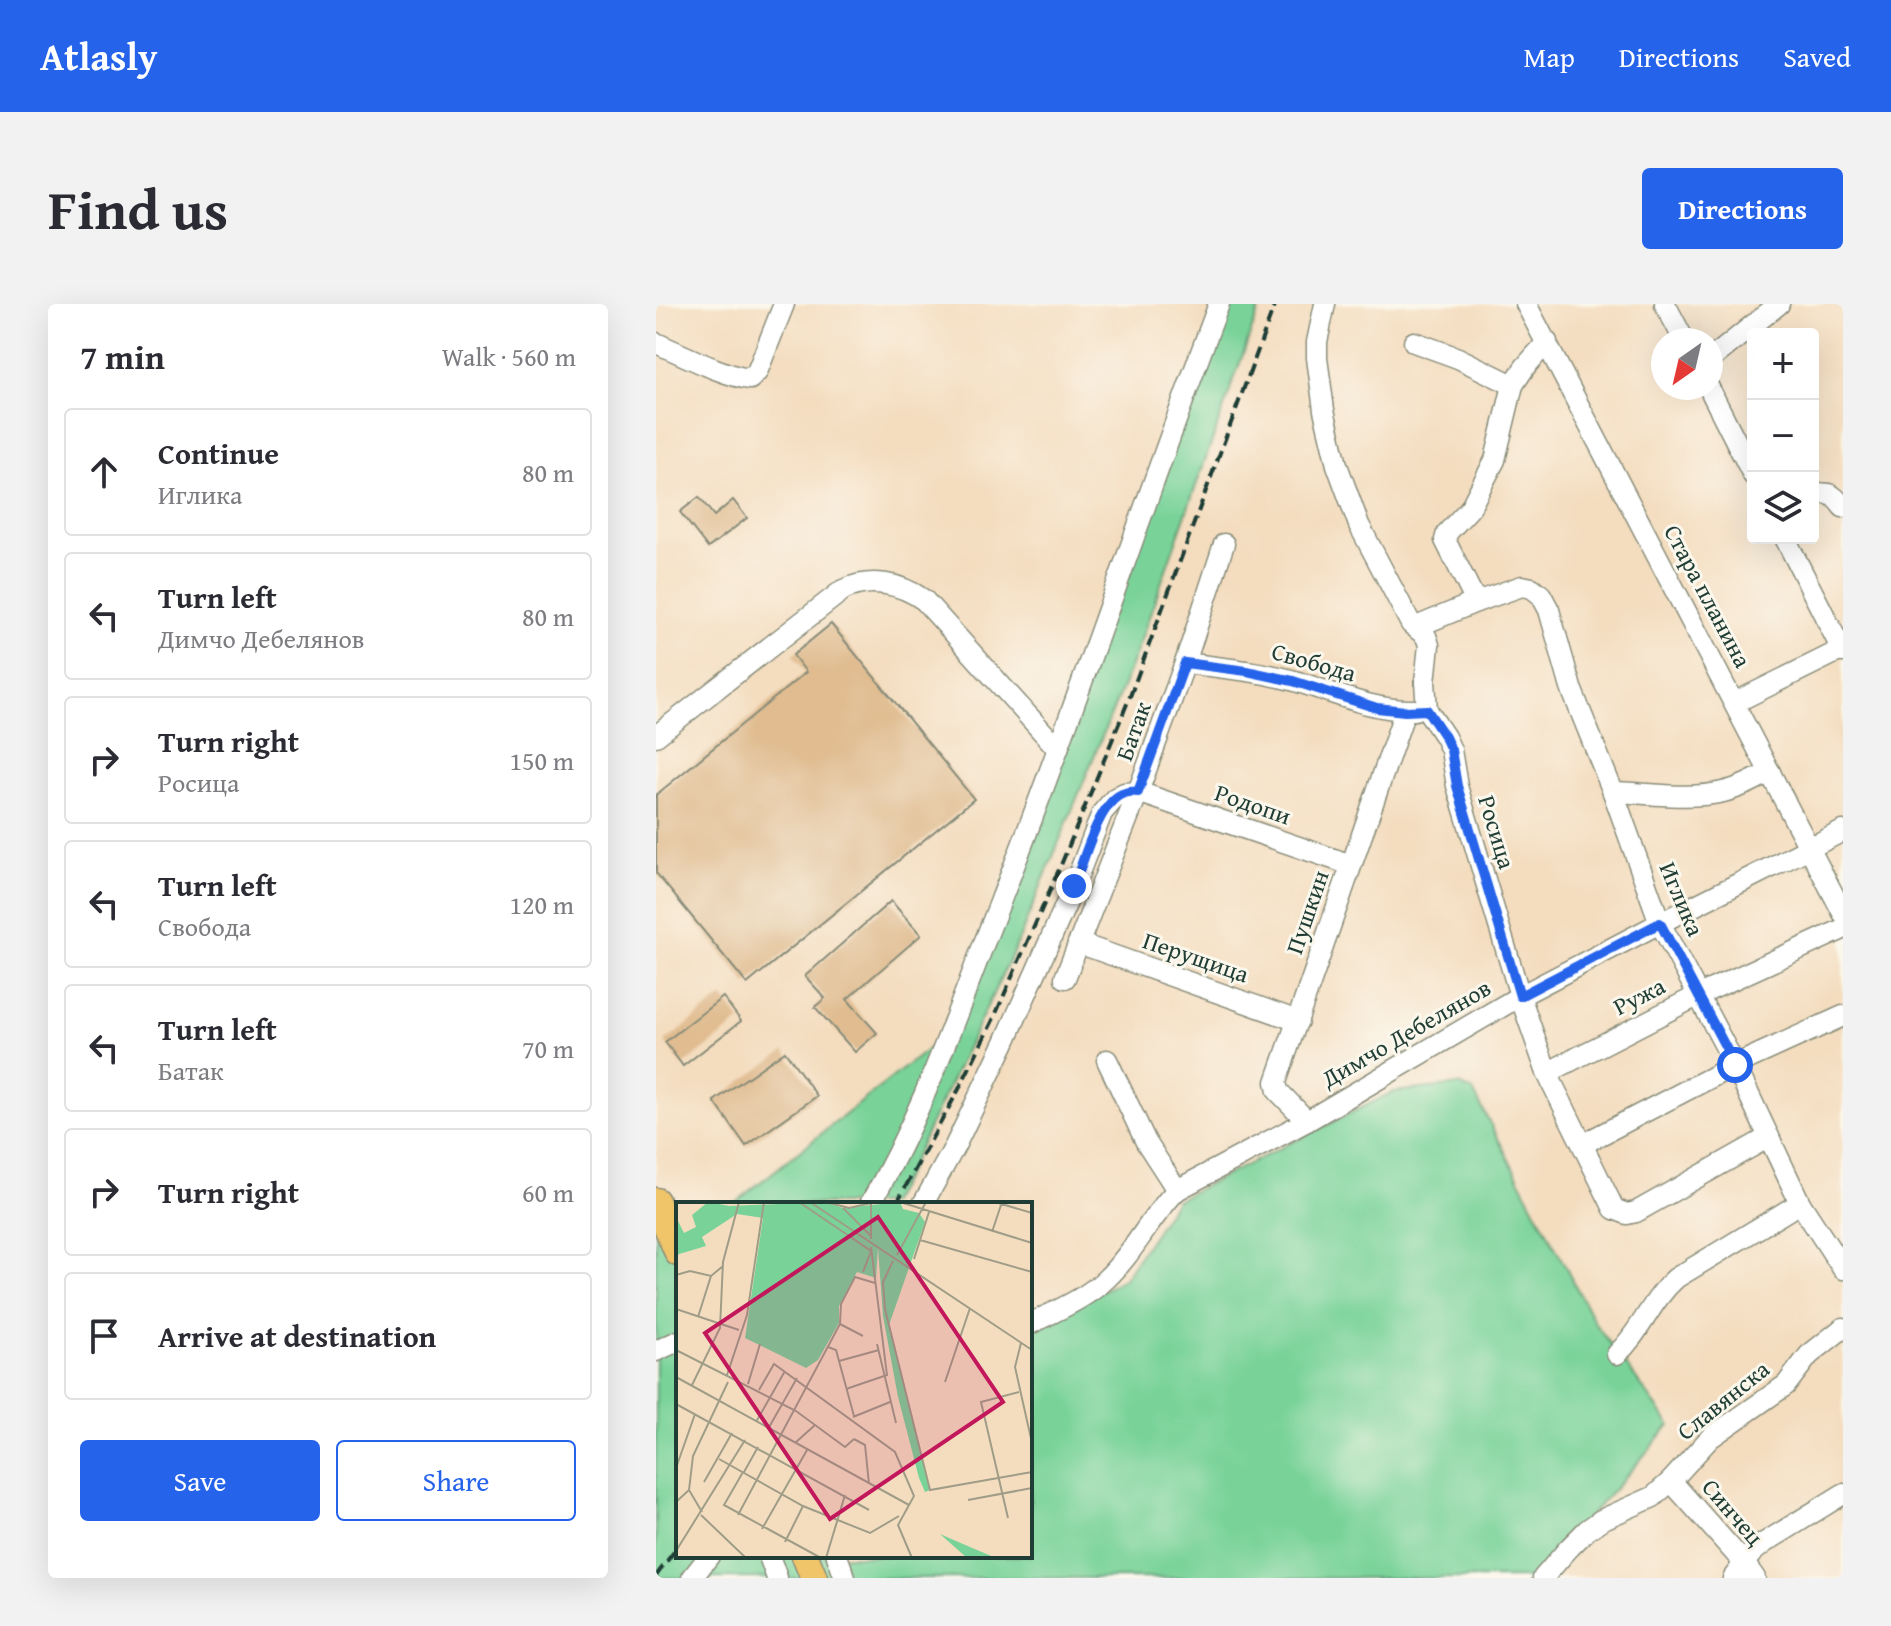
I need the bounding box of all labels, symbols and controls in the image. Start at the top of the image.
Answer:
text: Atlasly [40,28,158,84]
text: Map [1523,36,1575,77]
text: Directions [1619,36,1739,77]
text: Saved [1783,36,1851,77]
text: Find us [48,167,228,250]
button: Directions [1642,168,1843,249]
north arrow [1651,328,1723,400]
map controls [1747,328,1819,544]
button: + [1747,328,1819,400]
text: 7 min [80,332,165,381]
text: Walk · 560 m [442,337,576,376]
button: − [1747,400,1819,472]
text: Continue [158,431,279,475]
icon: ahead [82,450,126,494]
text: 80 m [522,453,574,492]
button: layers [1747,472,1819,544]
text: Иглика [158,475,242,514]
street label: Стара планина [1656,518,1761,674]
text: Turn left [158,575,277,619]
icon: left [82,594,126,638]
text: 80 m [522,597,574,636]
text: Димчо Дебелянов [158,619,364,658]
street label: Свобода [1268,633,1361,691]
street label: Батак [1106,696,1160,765]
text: Turn right [158,719,299,763]
icon: right [82,738,126,782]
text: 150 m [509,741,574,780]
text: Росица [158,763,239,802]
street label: Родопи [1210,775,1296,833]
street label: Росица [1469,791,1525,874]
street label: Иглика [1651,856,1714,942]
text: Turn left [158,863,277,907]
street label: Пушкин [1276,865,1338,959]
route end [1056,868,1092,904]
icon: left [82,882,126,926]
text: 120 m [509,885,574,924]
text: Свобода [158,907,251,946]
street label: Перущица [1138,923,1254,992]
street label: Ружа [1607,968,1672,1024]
street label: Димчо Дебелянов [1314,970,1497,1096]
text: Turn left [158,1007,277,1051]
icon: left [82,1026,126,1070]
text: 70 m [522,1029,574,1068]
route start [1717,1047,1753,1083]
text: Батак [158,1051,224,1090]
icon: right [82,1170,126,1214]
text: Turn right [158,1170,299,1214]
text: 60 m [522,1173,574,1212]
inset map [676,1202,1032,1558]
icon: arrive [82,1314,126,1358]
text: Arrive at destination [158,1314,436,1358]
street label: Славянска [1669,1351,1777,1448]
button: Save [80,1440,320,1521]
button: Share [336,1440,576,1521]
street label: Синчец [1694,1471,1772,1554]

